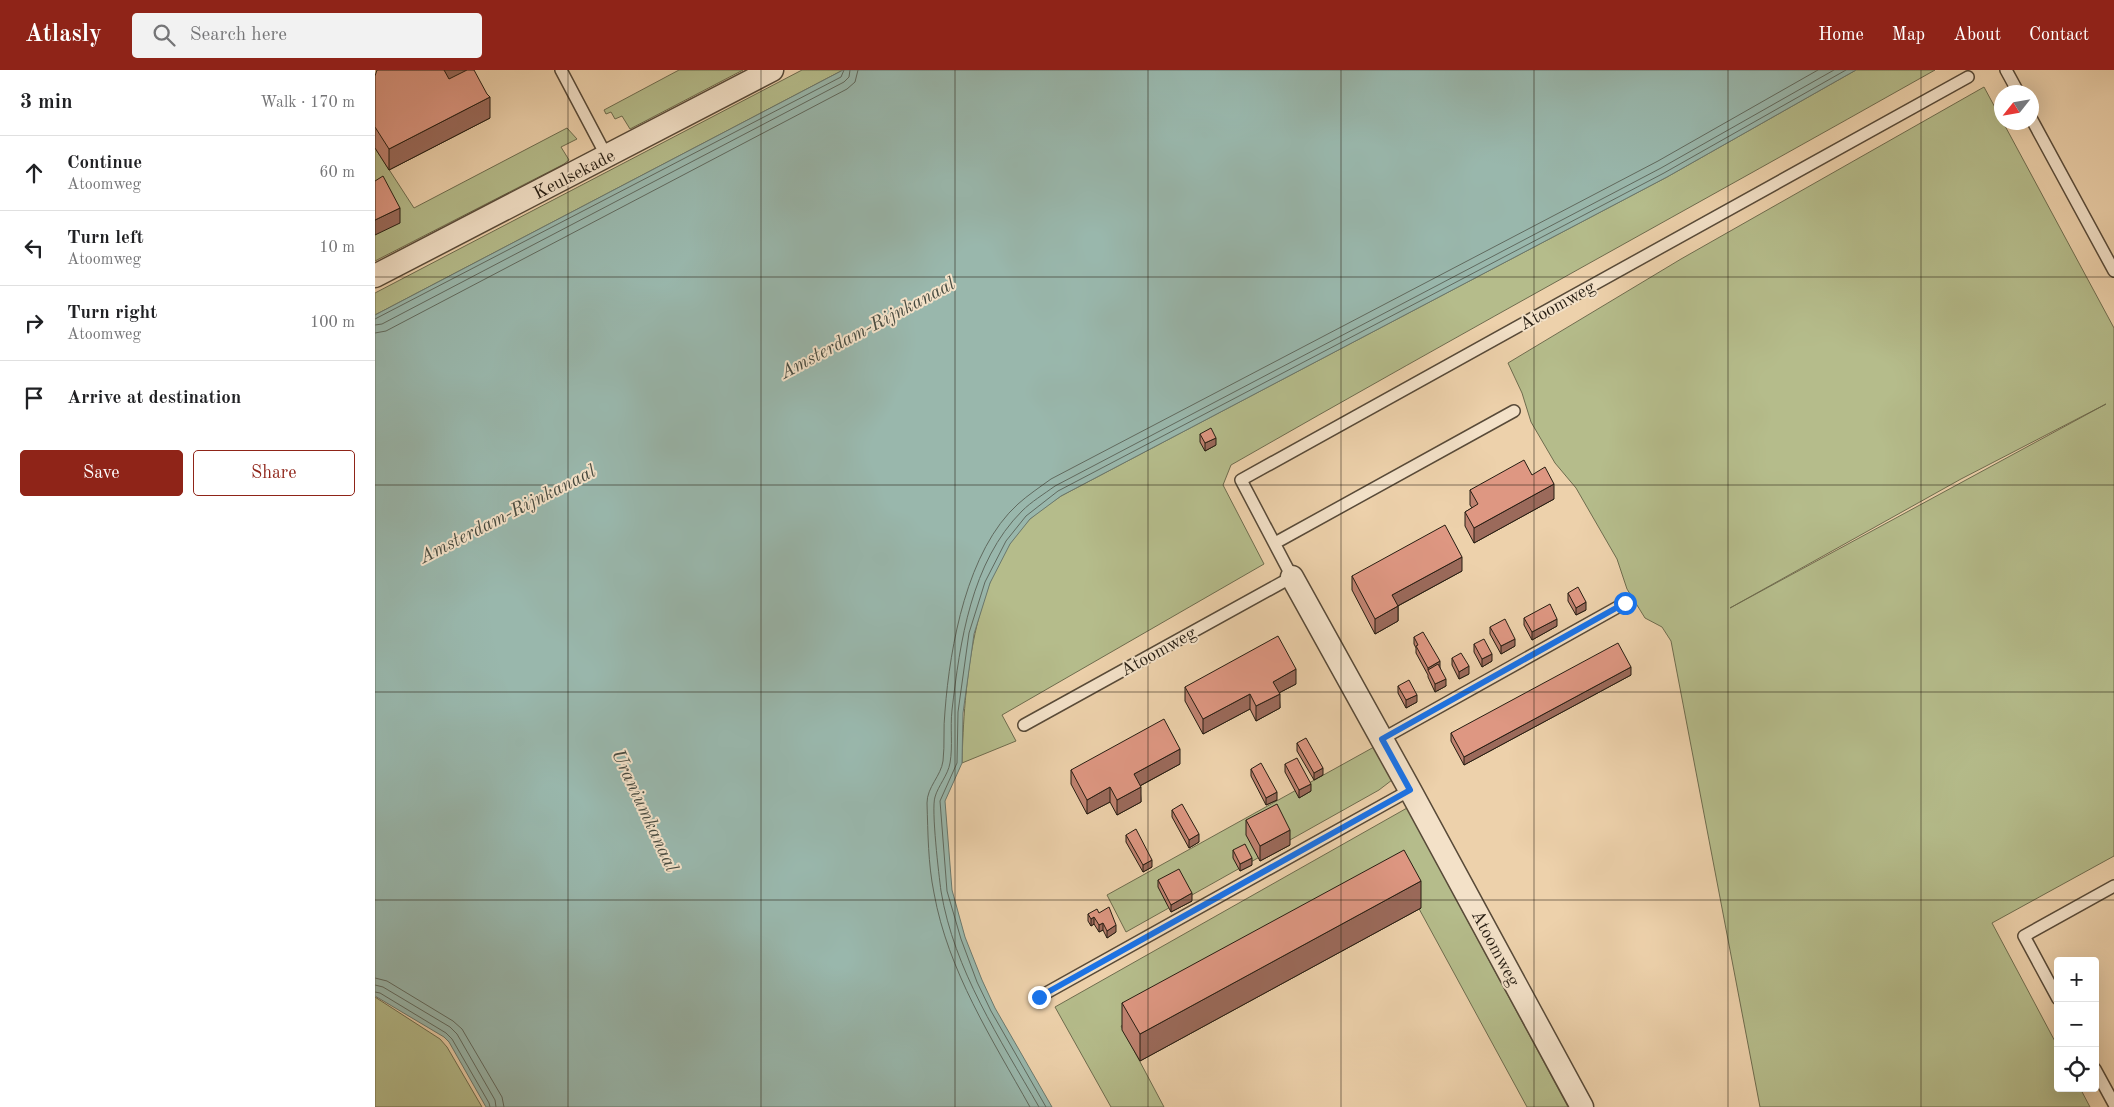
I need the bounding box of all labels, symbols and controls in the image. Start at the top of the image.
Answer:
search box [132,13,482,58]
icon: search [150,21,178,49]
text: Atlasly [25,23,102,47]
text: Search here [190,26,287,45]
text: Home [1818,26,1864,44]
text: Map [1892,26,1925,44]
text: About [1953,26,2001,44]
text: Contact [2029,26,2089,44]
north arrow [1994,85,2039,130]
text: 3 min [20,92,73,113]
text: Walk · 170 m [260,95,355,111]
street label: Keulsekade [531,147,618,203]
text: Continue [67,154,142,173]
icon: ahead [20,159,48,187]
text: 60 m [319,165,355,181]
text: Atoomweg [67,177,141,193]
text: Turn left [67,229,144,248]
icon: left [20,234,48,262]
text: 10 m [319,240,355,256]
text: Atoomweg [67,252,141,268]
water label: Amsterdam-Rijnkanaal [777,275,959,384]
street label: Atoomweg [1517,278,1599,334]
text: Turn right [67,304,157,323]
icon: right [20,309,48,337]
text: 100 m [310,315,355,331]
text: Atoomweg [67,327,141,343]
icon: arrive [20,384,48,412]
text: Arrive at destination [67,389,241,408]
button: Save [20,450,183,496]
button: Share [193,450,355,496]
water label: Amsterdam-Rijnkanaal [416,462,600,568]
route start [1614,592,1637,615]
street label: Atoomweg [1118,624,1200,680]
water label: Uraniumkanaal [607,747,681,876]
street label: Atoomweg [1468,907,1523,990]
map controls [2054,957,2099,1092]
button: + [2054,957,2099,1002]
route end [1028,986,1051,1009]
button: − [2054,1002,2099,1047]
button: locate [2054,1047,2099,1092]

